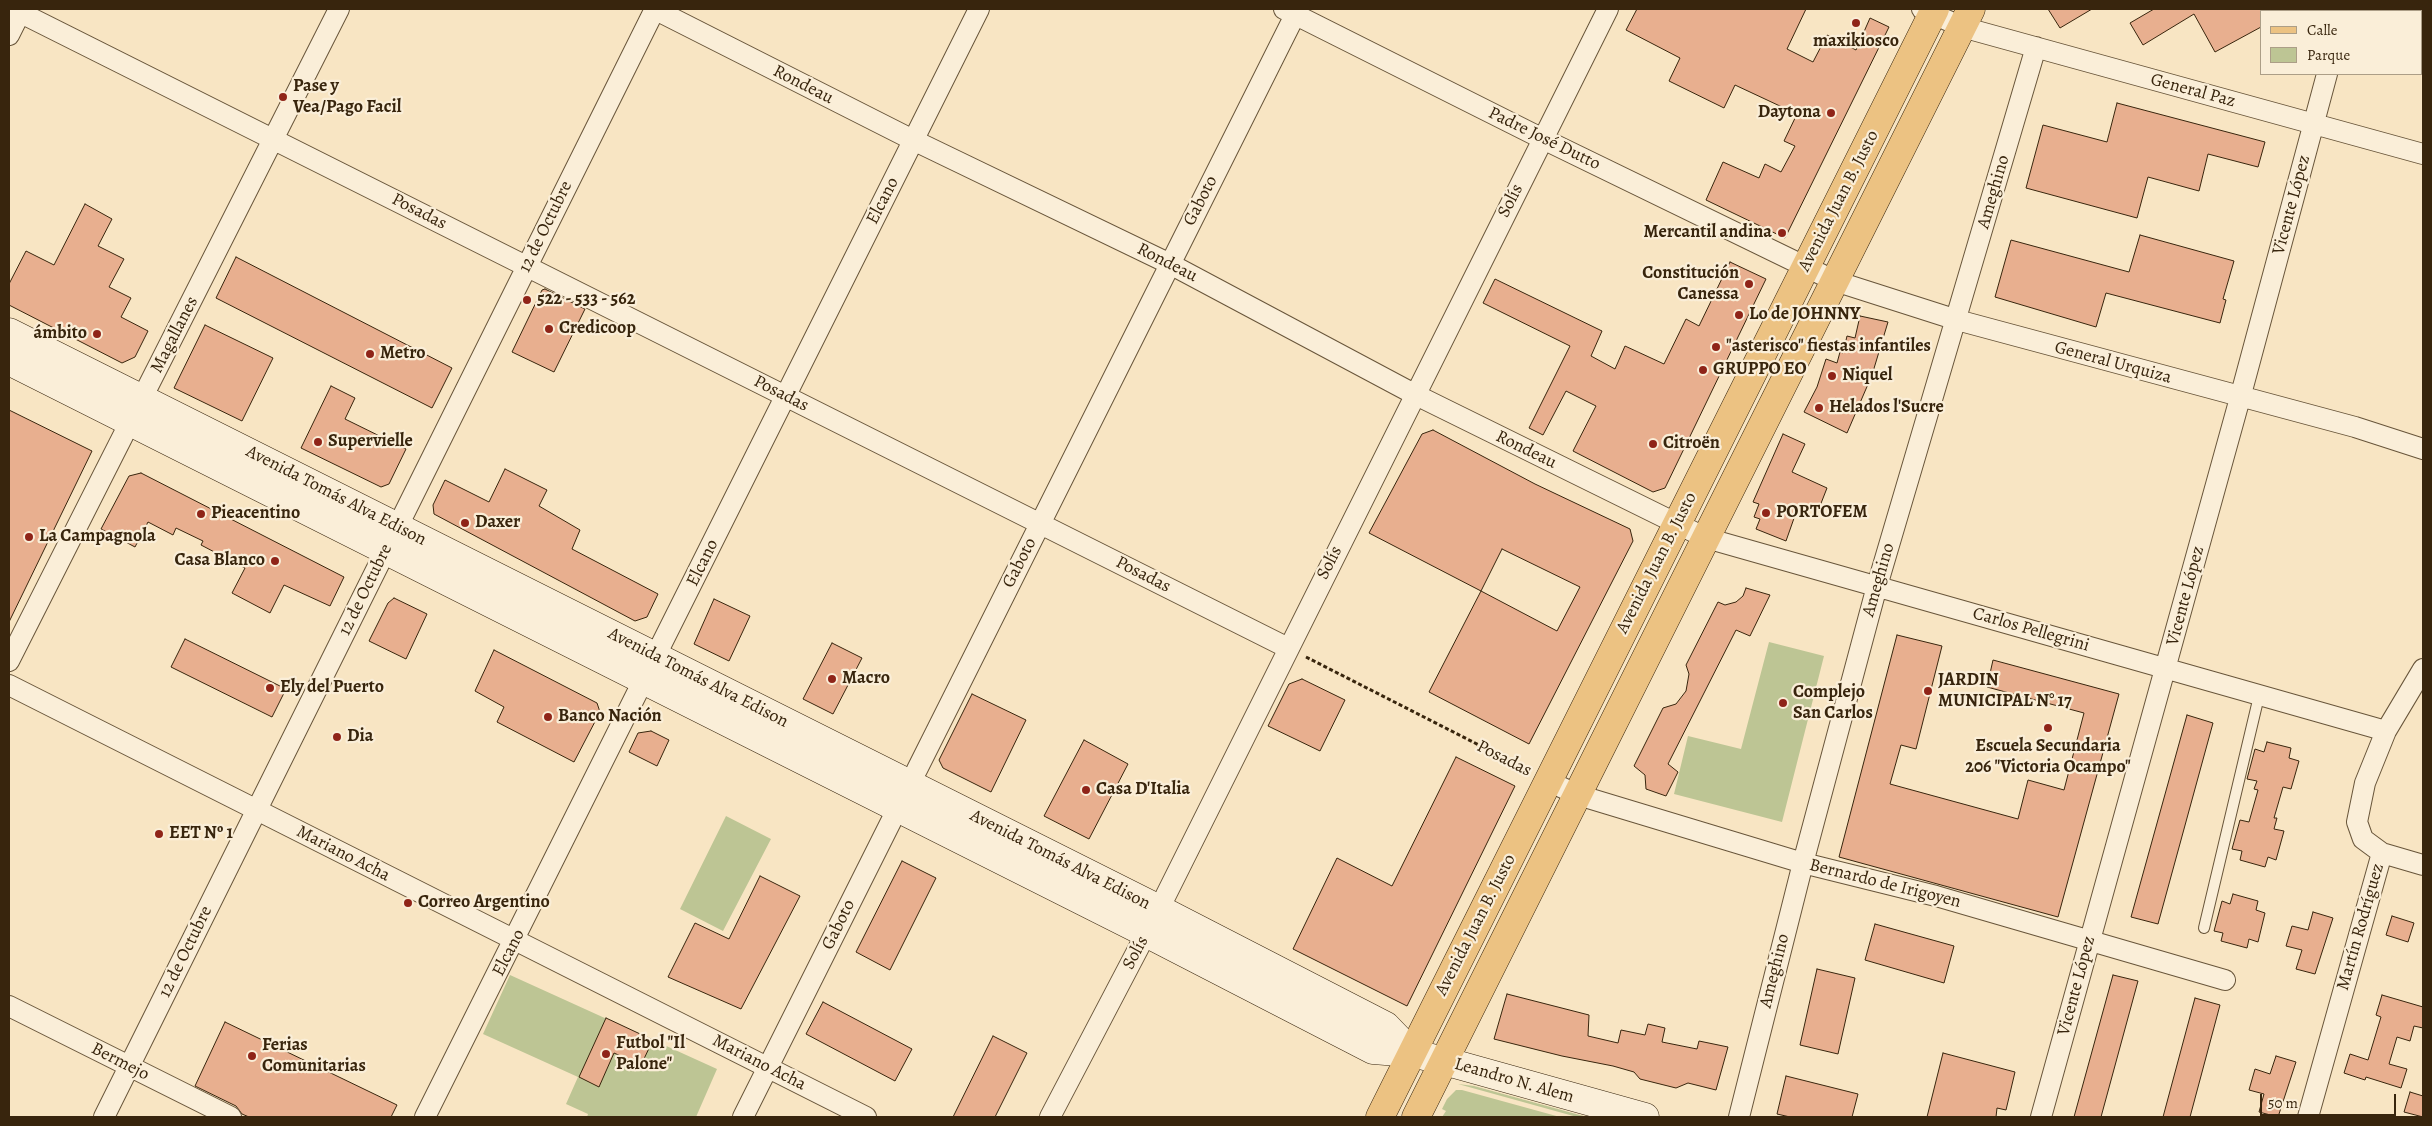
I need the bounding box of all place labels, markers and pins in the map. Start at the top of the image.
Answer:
marker: maxikiosco [1850,17,1862,29]
place label: maxikiosco [1813,31,1899,53]
place label: Pase y Vea/Pago Facil [293,76,401,118]
marker: Pase y Vea/Pago Facil [277,91,289,103]
place label: Daytona [1758,102,1821,124]
marker: Daytona [1825,107,1837,119]
place label: Mercantil andina [1644,222,1772,244]
marker: Mercantil andina [1776,227,1788,239]
place label: Constitución Canessa [1642,263,1739,306]
marker: Constitución Canessa [1743,278,1755,290]
place label: 522 - 533 - 562 [537,289,635,311]
marker: 522 - 533 - 562 [521,294,533,306]
place label: Lo de JOHNNY [1749,304,1861,326]
marker: Lo de JOHNNY [1733,309,1745,321]
place label: Credicoop [559,318,636,340]
place label: ámbito [34,323,87,345]
marker: Credicoop [543,323,555,335]
marker: ámbito [91,328,103,340]
place label: "asterisco" fiestas infantiles [1726,336,1931,358]
marker: "asterisco" fiestas infantiles [1710,341,1722,353]
place label: Metro [380,343,426,365]
marker: Metro [364,348,376,360]
place label: GRUPPO EO [1713,359,1807,381]
marker: GRUPPO EO [1697,364,1709,376]
place label: Niquel [1842,365,1892,387]
marker: Niquel [1826,370,1838,382]
place label: Helados l'Sucre [1829,397,1944,419]
marker: Helados l'Sucre [1813,402,1825,414]
place label: Supervielle [328,431,413,453]
place label: Citroën [1663,433,1720,455]
marker: Supervielle [312,436,324,448]
marker: Citroën [1647,438,1659,450]
place label: PORTOFEM [1776,502,1868,524]
place label: Pieacentino [211,503,300,525]
marker: PORTOFEM [1760,507,1772,519]
marker: Pieacentino [195,508,207,520]
place label: Daxer [475,512,520,534]
marker: Daxer [459,517,471,529]
place label: La Campagnola [39,526,156,548]
marker: La Campagnola [23,531,35,543]
place label: Casa Blanco [174,550,265,572]
marker: Casa Blanco [269,555,281,567]
place label: Macro [842,668,890,690]
place label: JARDIN MUNICIPAL N° 17 [1938,670,2072,712]
marker: Macro [826,673,838,685]
place label: Ely del Puerto [280,677,384,699]
marker: Ely del Puerto [264,682,276,694]
place label: Complejo San Carlos [1793,682,1873,724]
marker: JARDIN MUNICIPAL N° 17 [1922,685,1934,697]
marker: Complejo San Carlos [1777,697,1789,709]
place label: Banco Nación [558,706,662,728]
marker: Banco Nación [542,711,554,723]
marker: Escuela Secundaria 206 "Victoria Ocampo" [2042,722,2054,734]
place label: Dia [347,726,373,748]
marker: Dia [331,731,343,743]
place label: Escuela Secundaria 206 "Victoria Ocampo" [1965,736,2131,779]
place label: Casa D'Italia [1096,779,1190,801]
marker: Casa D'Italia [1080,784,1092,796]
place label: EET Nº 1 [169,823,233,845]
marker: EET Nº 1 [153,828,165,840]
place label: Correo Argentino [418,892,550,914]
marker: Correo Argentino [402,897,414,909]
place label: Futbol "Il Palone" [616,1033,685,1076]
place label: Ferias Comunitarias [262,1035,366,1078]
marker: Futbol "Il Palone" [600,1048,612,1060]
marker: Ferias Comunitarias [246,1050,258,1062]

